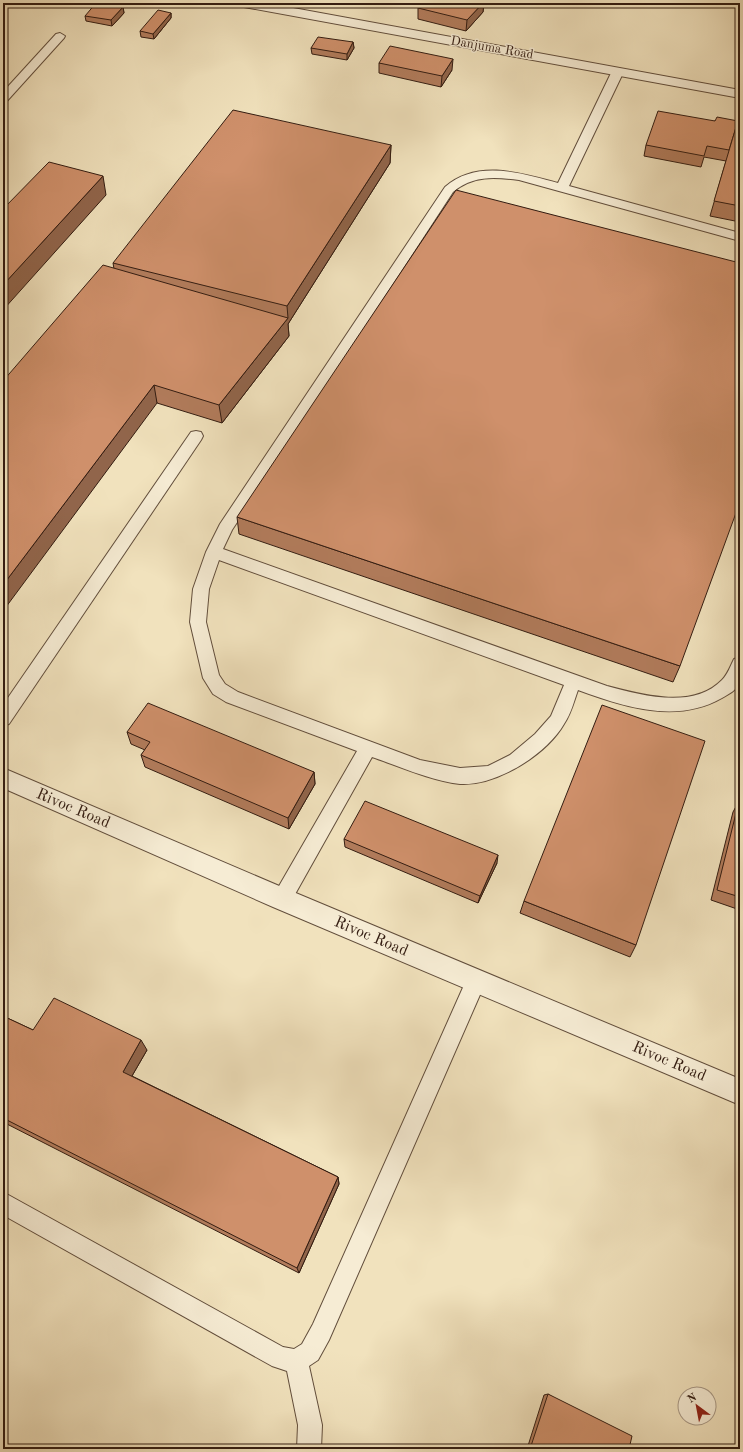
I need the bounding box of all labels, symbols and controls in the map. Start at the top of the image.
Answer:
street label: Danjuma Road [449,34,535,62]
street label: Rivoc Road [34,786,112,832]
street label: Rivoc Road [332,914,410,960]
street label: Rivoc Road [630,1039,708,1085]
north arrow [677,1386,717,1426]
text: N [686,1392,699,1406]

